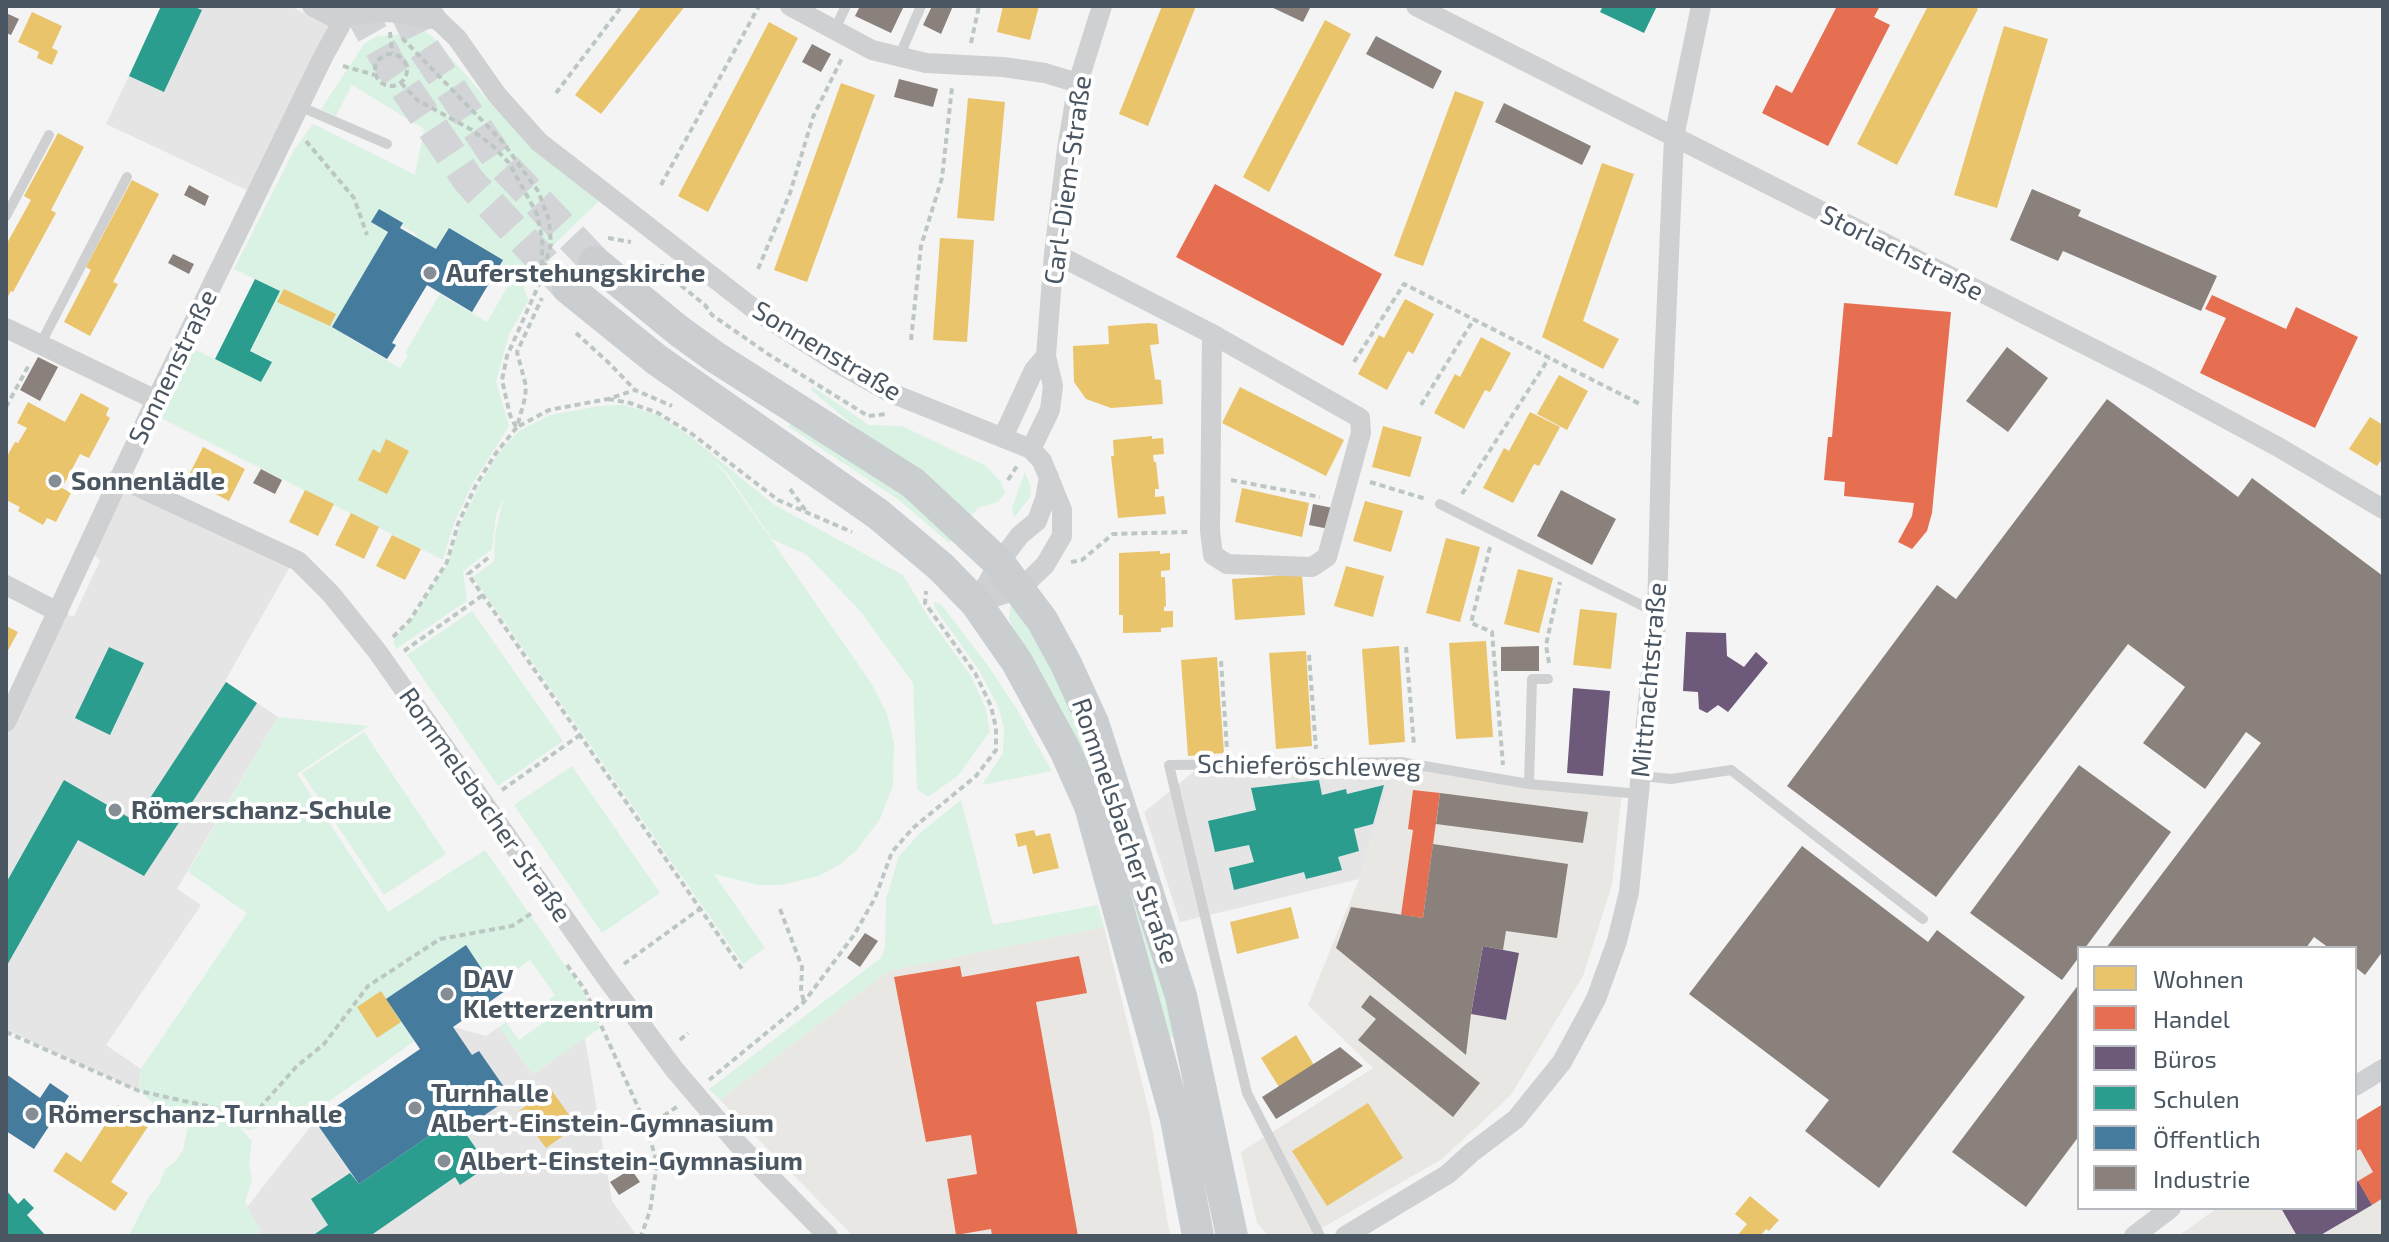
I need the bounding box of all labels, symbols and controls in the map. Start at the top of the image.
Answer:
street label: Carl-Diem-Straße [1038,73,1098,287]
street label: Storlachstraße [1815,199,1989,307]
place label: Auferstehungskirche [446,257,705,289]
marker: Auferstehungskirche [421,264,439,282]
street label: Sonnenstraße [122,285,224,449]
street label: Sonnenstraße [747,294,907,408]
place label: Sonnenlädle [71,465,225,497]
marker: Sonnenlädle [46,472,64,490]
street label: Mittnachtstraße [1625,581,1673,779]
street label: Rommelsbacher Straße [392,682,578,928]
street label: Rommelsbacher Straße [1065,694,1185,968]
street label: Schieferöschleweg [1197,748,1421,784]
place label: Römerschanz-Schule [131,794,392,826]
marker: Römerschanz-Schule [106,801,124,819]
legend [2077,946,2357,1210]
place label: DAV Kletterzentrum [463,963,654,1024]
text: Wohnen [2153,964,2244,993]
marker: DAV Kletterzentrum [438,985,456,1003]
text: Handel [2153,1004,2230,1033]
text: Büros [2153,1044,2217,1073]
place label: Turnhalle Albert-Einstein-Gymnasium [431,1077,774,1138]
text: Schulen [2153,1084,2240,1113]
place label: Römerschanz-Turnhalle [48,1098,343,1130]
marker: Turnhalle Albert-Einstein-Gymnasium [406,1099,424,1117]
marker: Römerschanz-Turnhalle [23,1105,41,1123]
text: Öffentlich [2153,1124,2261,1153]
place label: Albert-Einstein-Gymnasium [460,1145,803,1177]
marker: Albert-Einstein-Gymnasium [435,1152,453,1170]
text: Industrie [2153,1164,2250,1193]

